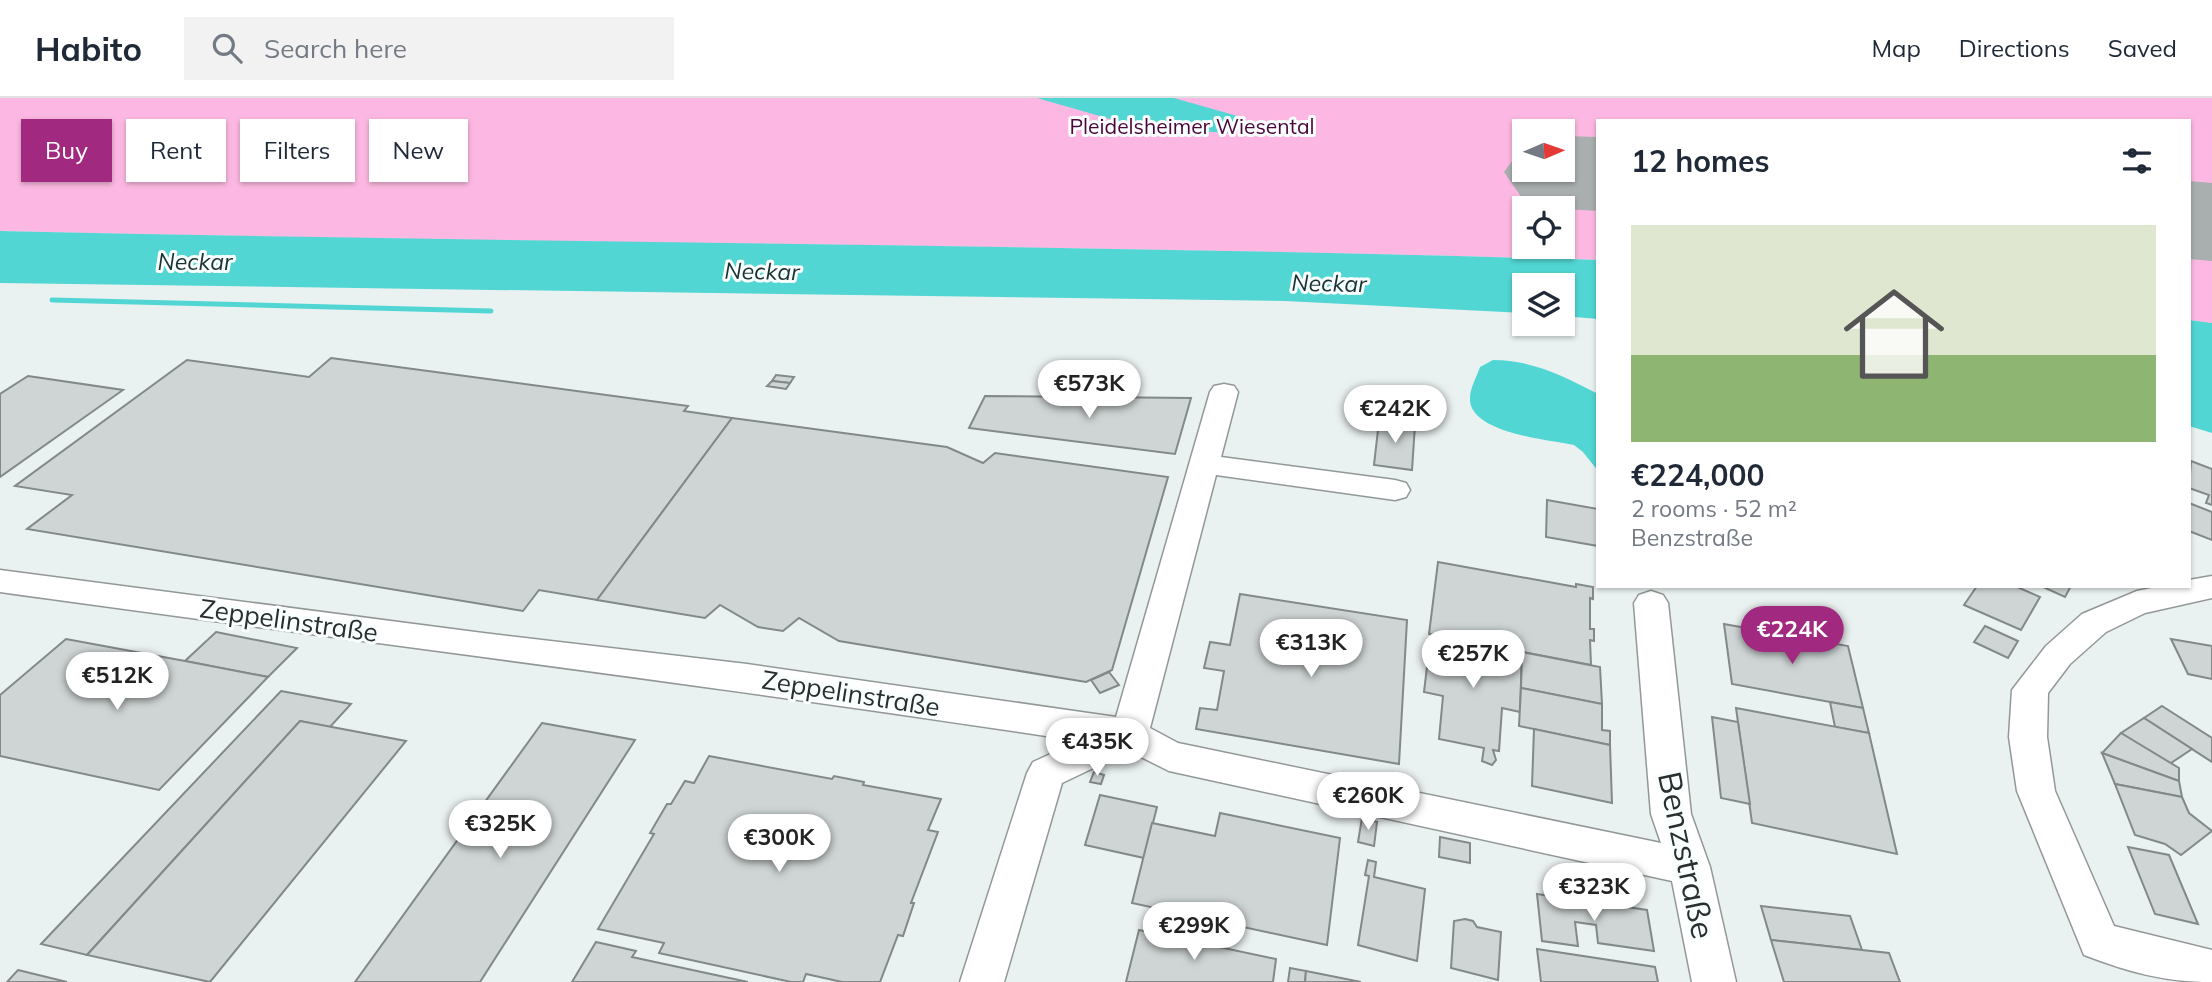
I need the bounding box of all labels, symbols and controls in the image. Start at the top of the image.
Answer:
search box [184,17,674,80]
text: Habito [35,28,142,69]
icon: search [208,29,246,67]
text: Search here [264,32,407,65]
text: Map [1871,33,1921,63]
text: Directions [1959,33,2070,63]
text: Saved [2108,33,2177,63]
park label: Pleidelsheimer Wiesental [1069,113,1315,139]
chip: Buy [21,119,112,182]
chip: Rent [126,119,226,182]
chip: Filters [240,119,355,182]
chip: New [369,119,468,182]
north arrow [1512,119,1575,182]
map controls [1512,119,1575,336]
text: 12 homes [1631,142,1770,180]
icon: filters [2118,142,2156,180]
button: locate [1512,196,1575,259]
water label: Neckar [158,247,234,276]
water label: Neckar [724,256,801,286]
water label: Neckar [1291,268,1368,298]
icon: home [1831,271,1957,397]
button: layers [1512,273,1575,336]
pin: €573K [1040,360,1138,420]
text: €573K [1054,368,1124,397]
pin: €242K [1346,386,1444,445]
text: €242K [1360,393,1430,422]
text: €224,000 [1631,456,1764,494]
text: 2 rooms · 52 m² [1631,494,1797,523]
text: Benzstraße [1631,523,1753,552]
street label: Zeppelinstraße [198,591,380,649]
pin: €224K [1743,606,1841,666]
text: €224K [1757,614,1827,643]
pin: €313K [1262,620,1360,679]
text: €313K [1276,627,1346,656]
pin: €257K [1424,630,1522,690]
text: €257K [1438,638,1508,667]
pin: €512K [68,652,166,712]
text: €512K [82,660,152,689]
street label: Zeppelinstraße [760,663,942,723]
pin: €435K [1048,718,1146,778]
text: €435K [1062,726,1132,755]
street label: Benzstraße [1650,768,1724,942]
pin: €260K [1319,772,1417,832]
text: €260K [1333,780,1403,809]
pin: €325K [451,800,549,860]
text: €325K [465,808,535,837]
pin: €300K [730,814,828,874]
text: €300K [744,822,814,851]
pin: €323K [1545,864,1643,923]
text: €323K [1559,871,1629,900]
pin: €299K [1145,902,1243,962]
text: €299K [1159,910,1229,939]

